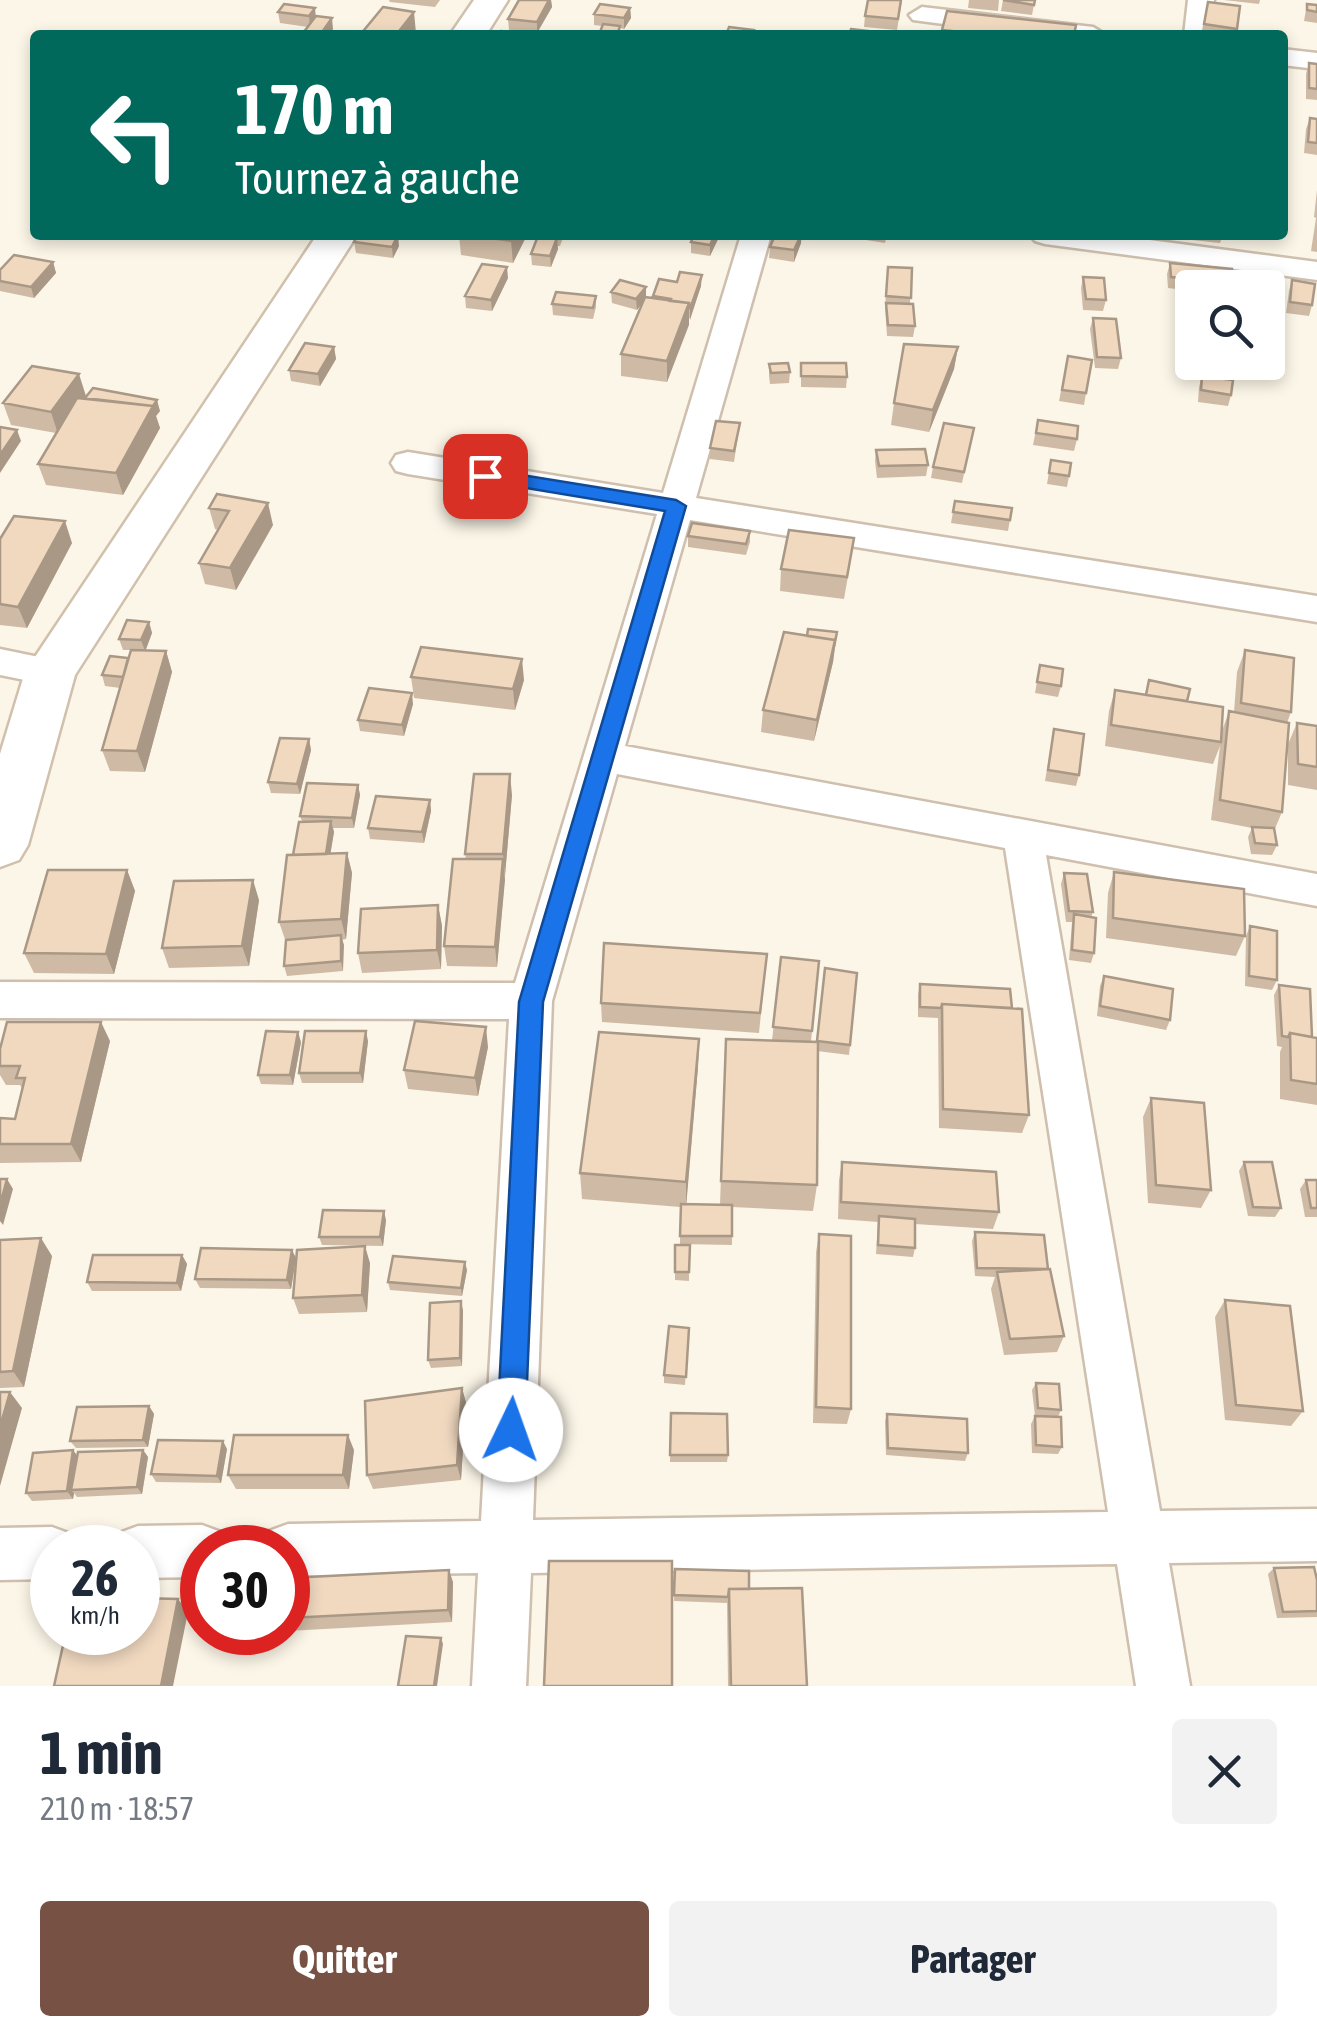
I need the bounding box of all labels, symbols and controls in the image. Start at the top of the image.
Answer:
text: 170 m [235,69,394,149]
icon: left [70,70,200,200]
text: Tournez à gauche [235,152,520,204]
map controls [1175,270,1285,380]
button: search [1175,270,1285,380]
pin [443,434,528,519]
icon: arrive [458,449,513,504]
position arrow [459,1378,563,1482]
speed limit sign: 30 [180,1525,310,1655]
text: 26 [71,1549,118,1607]
text: km/h [70,1601,120,1629]
text: 1 min [40,1718,163,1787]
button: close [1172,1719,1277,1824]
text: 210 m · 18:57 [40,1790,194,1827]
button: Quitter [40,1901,649,2016]
button: Partager [669,1901,1277,2016]

